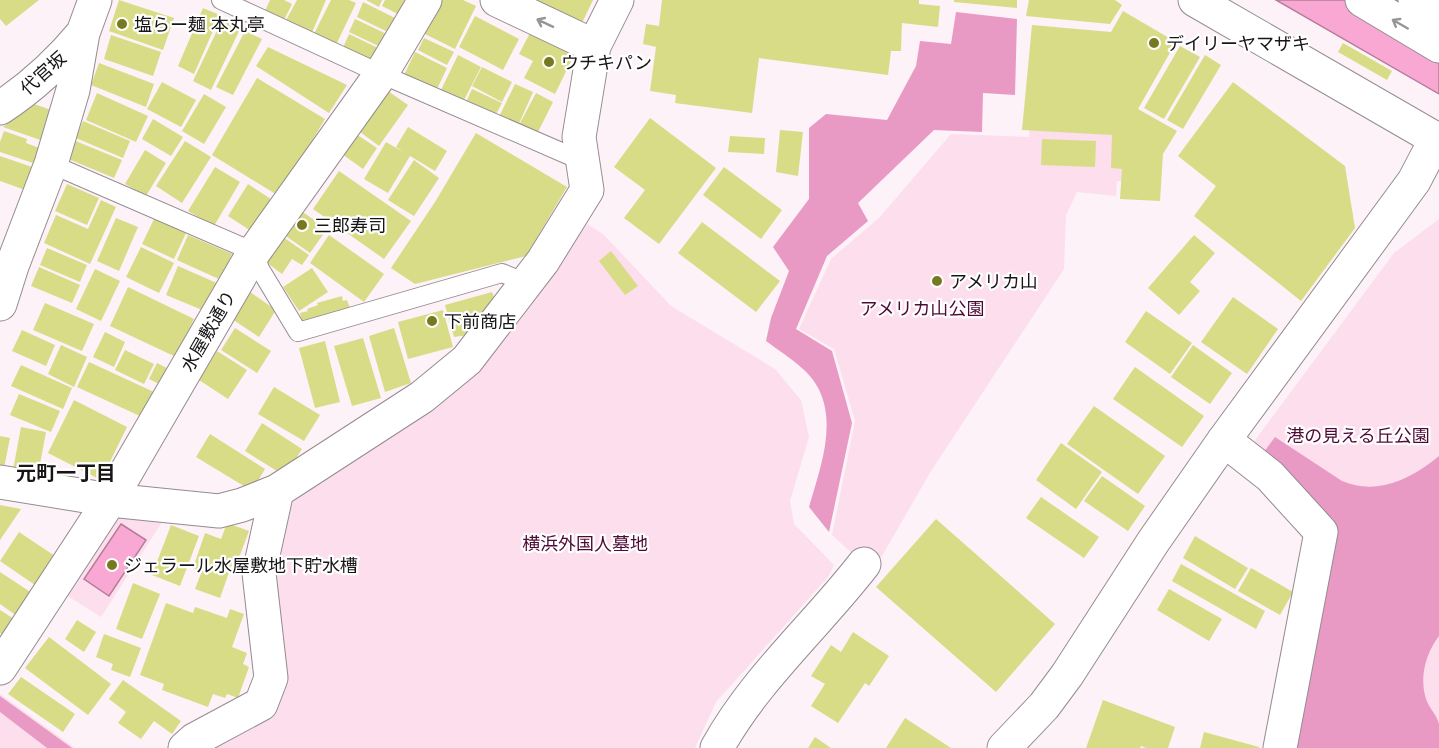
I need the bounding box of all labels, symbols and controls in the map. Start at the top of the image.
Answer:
place label: 塩らー麺 本丸亭 [134,13,265,36]
one-way arrow [537,16,555,28]
marker: 塩らー麺 本丸亭 [115,17,129,31]
one-way arrow [1392,18,1409,30]
place label: デイリーヤマザキ [1166,32,1310,55]
marker: デイリーヤマザキ [1147,36,1161,50]
street label: 代官坂 [15,46,71,100]
place label: ウチキパン [561,51,652,74]
marker: ウチキパン [542,55,556,69]
place label: 三郎寿司 [314,214,386,237]
marker: 三郎寿司 [295,218,309,232]
place label: アメリカ山 [949,270,1038,293]
marker: アメリカ山 [930,274,944,288]
street label: 水屋敷通り [176,286,240,376]
park label: アメリカ山公園 [859,297,985,320]
place label: 下前商店 [444,310,516,333]
marker: 下前商店 [425,314,439,328]
park label: 港の見える丘公園 [1286,424,1430,447]
district label: 元町一丁目 [16,460,116,485]
park label: 横浜外国人墓地 [522,532,648,555]
place label: ジェラール水屋敷地下貯水槽 [124,554,358,577]
marker: ジェラール水屋敷地下貯水槽 [105,558,119,572]

